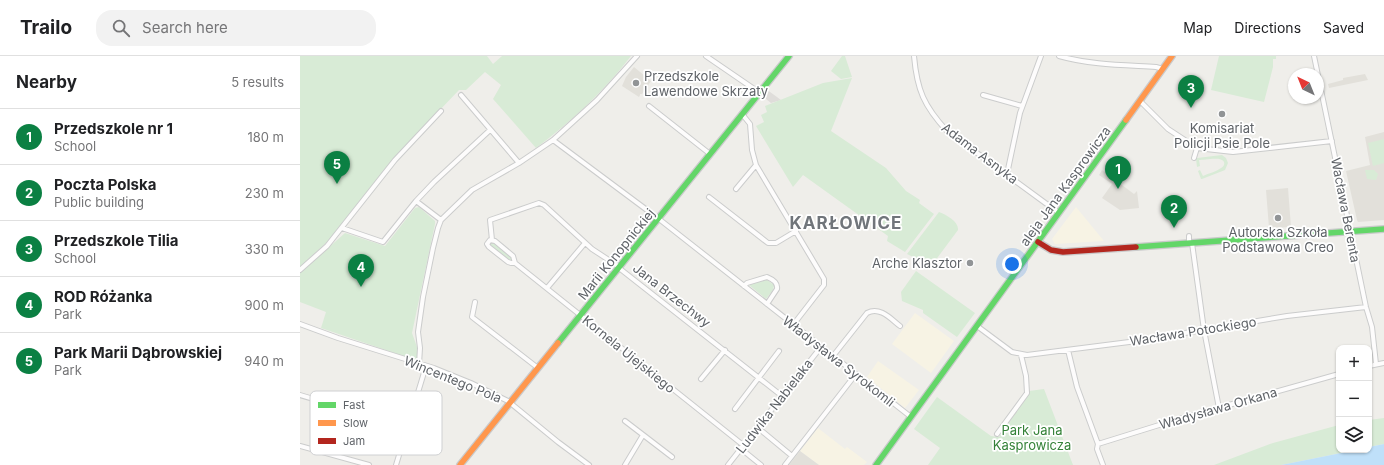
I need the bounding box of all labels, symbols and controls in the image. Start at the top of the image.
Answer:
search box [96,10,376,46]
text: Trailo [20,16,72,39]
icon: search [110,17,132,39]
text: Search here [142,18,228,37]
text: Map [1183,19,1212,36]
text: Directions [1234,19,1301,36]
text: Saved [1323,19,1364,36]
place label: Przedszkole Lawendowe Skrzaty [644,68,768,99]
north arrow [1288,68,1324,104]
text: Nearby [16,72,77,92]
text: 5 results [231,74,284,90]
pin: 3 [1178,75,1204,108]
marker: Przedszkole Lawendowe Skrzaty [631,78,641,88]
marker: Komisariat Policji Psie Pole [1217,109,1227,119]
text: Przedszkole nr 1 [54,119,173,138]
street label: Adama Asnyka [939,119,1021,187]
place label: Komisariat Policji Psie Pole [1174,120,1270,151]
street label: aleja Jana Kasprowicza [1016,123,1114,249]
text: 1 [26,129,32,145]
text: 180 m [247,129,284,145]
text: School [54,138,96,154]
pin: 5 [324,151,350,184]
pin: 1 [1105,156,1131,189]
street label: Wacława Berenta [1328,156,1364,264]
text: Poczta Polska [54,175,156,194]
text: 2 [25,185,33,201]
text: 230 m [245,185,284,201]
text: Public building [54,194,144,210]
pin: 2 [1161,195,1187,228]
street label: Marii Konopnickiej [574,205,658,303]
district label: KARŁOWICE [790,213,902,233]
marker: Autorska Szkoła Podstawowa Creo [1273,213,1283,223]
place label: Autorska Szkoła Podstawowa Creo [1222,224,1334,255]
text: Przedszkole Tilia [54,231,179,250]
text: 3 [25,241,33,257]
text: 330 m [245,241,284,257]
text: School [54,250,96,266]
pin: 4 [348,254,374,287]
your location [1002,254,1022,274]
place label: Arche Klasztor [872,255,962,271]
marker: Arche Klasztor [965,258,975,268]
street label: Jana Brzechwy [630,260,714,330]
text: ROD Różanka [54,287,152,306]
text: 4 [25,297,33,313]
text: 900 m [244,297,284,313]
text: Park [54,306,82,322]
street label: Kornela Ujejskiego [579,312,679,396]
street label: Władysława Syrokomli [780,312,898,410]
street label: Wacława Potockiego [1129,313,1258,349]
text: Park Marii Dąbrowskiej [54,343,222,362]
map controls [1336,345,1372,453]
button: + [1336,345,1372,381]
street label: Wincentego Pola [402,352,504,406]
text: 5 [25,353,33,369]
text: 940 m [244,353,284,369]
street label: Ludwika Nabielaka [732,356,816,456]
text: Park [54,362,82,378]
button: − [1336,381,1372,417]
street label: Władysława Orkana [1157,384,1279,432]
legend [310,391,442,455]
text: Fast [343,398,365,412]
text: Slow [343,416,368,430]
button: layers [1336,417,1372,453]
park label: Park Jana Kasprowicza [993,422,1071,453]
text: Jam [343,434,365,448]

